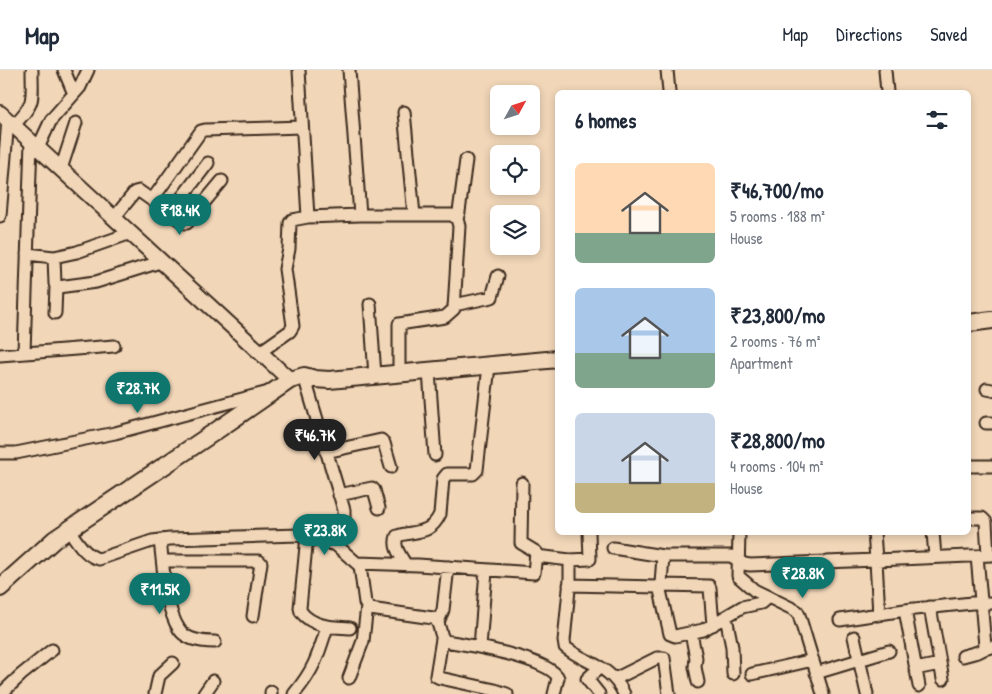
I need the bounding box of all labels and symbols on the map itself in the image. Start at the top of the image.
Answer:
north arrow [490,85,540,135]
pin: ₹18.4K [139,194,221,236]
pin: ₹28.7K [97,372,179,414]
pin: ₹46.7K [274,418,356,461]
pin: ₹23.8K [284,514,366,556]
pin: ₹28.8K [762,556,844,599]
pin: ₹11.5K [119,572,201,615]

